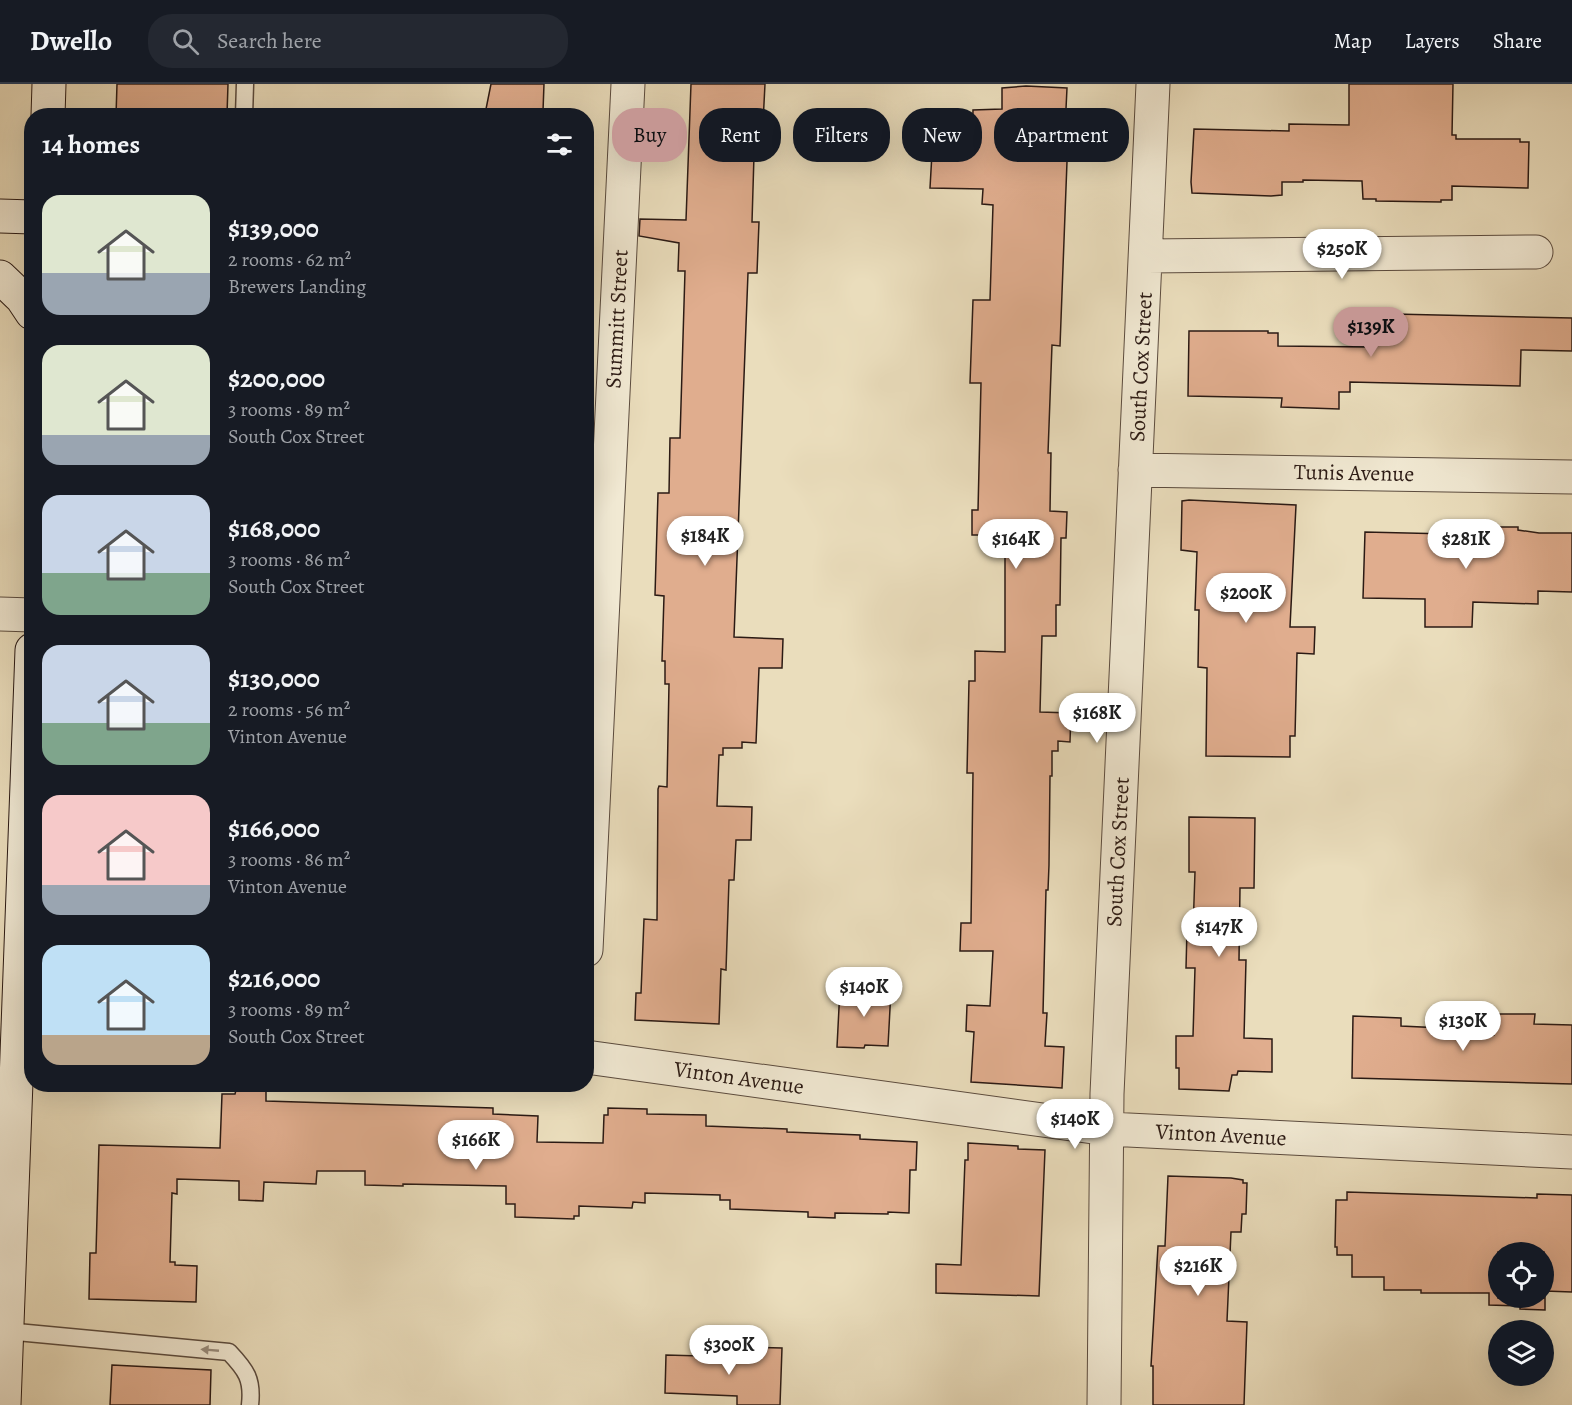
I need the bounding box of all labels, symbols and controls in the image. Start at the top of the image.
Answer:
search box [148,14,568,68]
text: Dwello [30,22,112,60]
icon: search [169,25,202,58]
text: Search here [217,26,322,56]
text: Map [1333,27,1372,55]
text: Layers [1405,27,1460,55]
text: Share [1493,27,1542,55]
chip: Buy [612,108,687,162]
chip: Rent [699,108,781,162]
chip: Filters [793,108,890,162]
chip: New [902,108,982,162]
chip: Apartment [994,108,1129,162]
text: 14 homes [42,127,140,162]
icon: filters [543,128,576,161]
text: $139,000 [228,211,319,246]
icon: home [90,219,162,291]
pin: $250K [1300,229,1384,280]
text: $250K [1317,235,1367,262]
text: 2 rooms · 62 m² [228,246,351,273]
street label: Summitt Street [598,249,636,389]
text: Brewers Landing [228,273,366,300]
street label: South Cox Street [1122,291,1160,443]
pin: $139K [1329,307,1413,358]
text: $139K [1347,313,1395,340]
text: $200,000 [228,361,325,396]
icon: home [90,369,162,441]
text: 3 rooms · 89 m² [228,396,350,423]
text: South Cox Street [228,423,365,450]
street label: Tunis Avenue [1294,457,1414,489]
text: $168,000 [228,511,320,546]
pin: $184K [663,516,747,567]
icon: home [90,519,162,591]
pin: $164K [974,519,1058,570]
pin: $281K [1424,519,1508,570]
text: $184K [681,522,729,549]
text: $164K [992,525,1040,552]
text: $281K [1442,525,1490,552]
text: 3 rooms · 86 m² [228,546,350,573]
text: South Cox Street [228,573,365,600]
pin: $200K [1204,573,1288,624]
text: $200K [1220,579,1272,606]
text: $130,000 [228,661,320,696]
icon: home [90,669,162,741]
pin: $168K [1055,693,1139,744]
text: 2 rooms · 56 m² [228,696,350,723]
text: $168K [1073,699,1121,726]
text: Vinton Avenue [228,723,347,750]
street label: South Cox Street [1099,776,1137,928]
text: $166,000 [228,811,320,846]
icon: home [90,819,162,891]
text: 3 rooms · 86 m² [228,846,350,873]
text: Vinton Avenue [228,873,347,900]
pin: $147K [1177,907,1261,958]
text: $147K [1195,913,1243,940]
text: $216,000 [228,961,320,996]
pin: $140K [822,967,906,1018]
icon: home [90,969,162,1041]
text: $140K [839,973,889,1000]
text: 3 rooms · 89 m² [228,996,350,1023]
pin: $130K [1421,1001,1505,1052]
text: $130K [1439,1007,1487,1034]
text: South Cox Street [228,1023,365,1050]
street label: Vinton Avenue [671,1054,806,1102]
pin: $140K [1033,1099,1117,1150]
text: $140K [1050,1105,1100,1132]
street label: Vinton Avenue [1154,1117,1287,1153]
pin: $166K [434,1120,518,1171]
text: $166K [452,1126,500,1153]
map controls [1488,1242,1554,1386]
button: locate [1488,1242,1554,1308]
pin: $216K [1156,1246,1240,1297]
text: $216K [1174,1252,1222,1279]
button: layers [1488,1320,1554,1386]
pin: $300K [687,1325,771,1376]
text: $300K [703,1331,755,1358]
one-way arrow [200,1345,219,1355]

